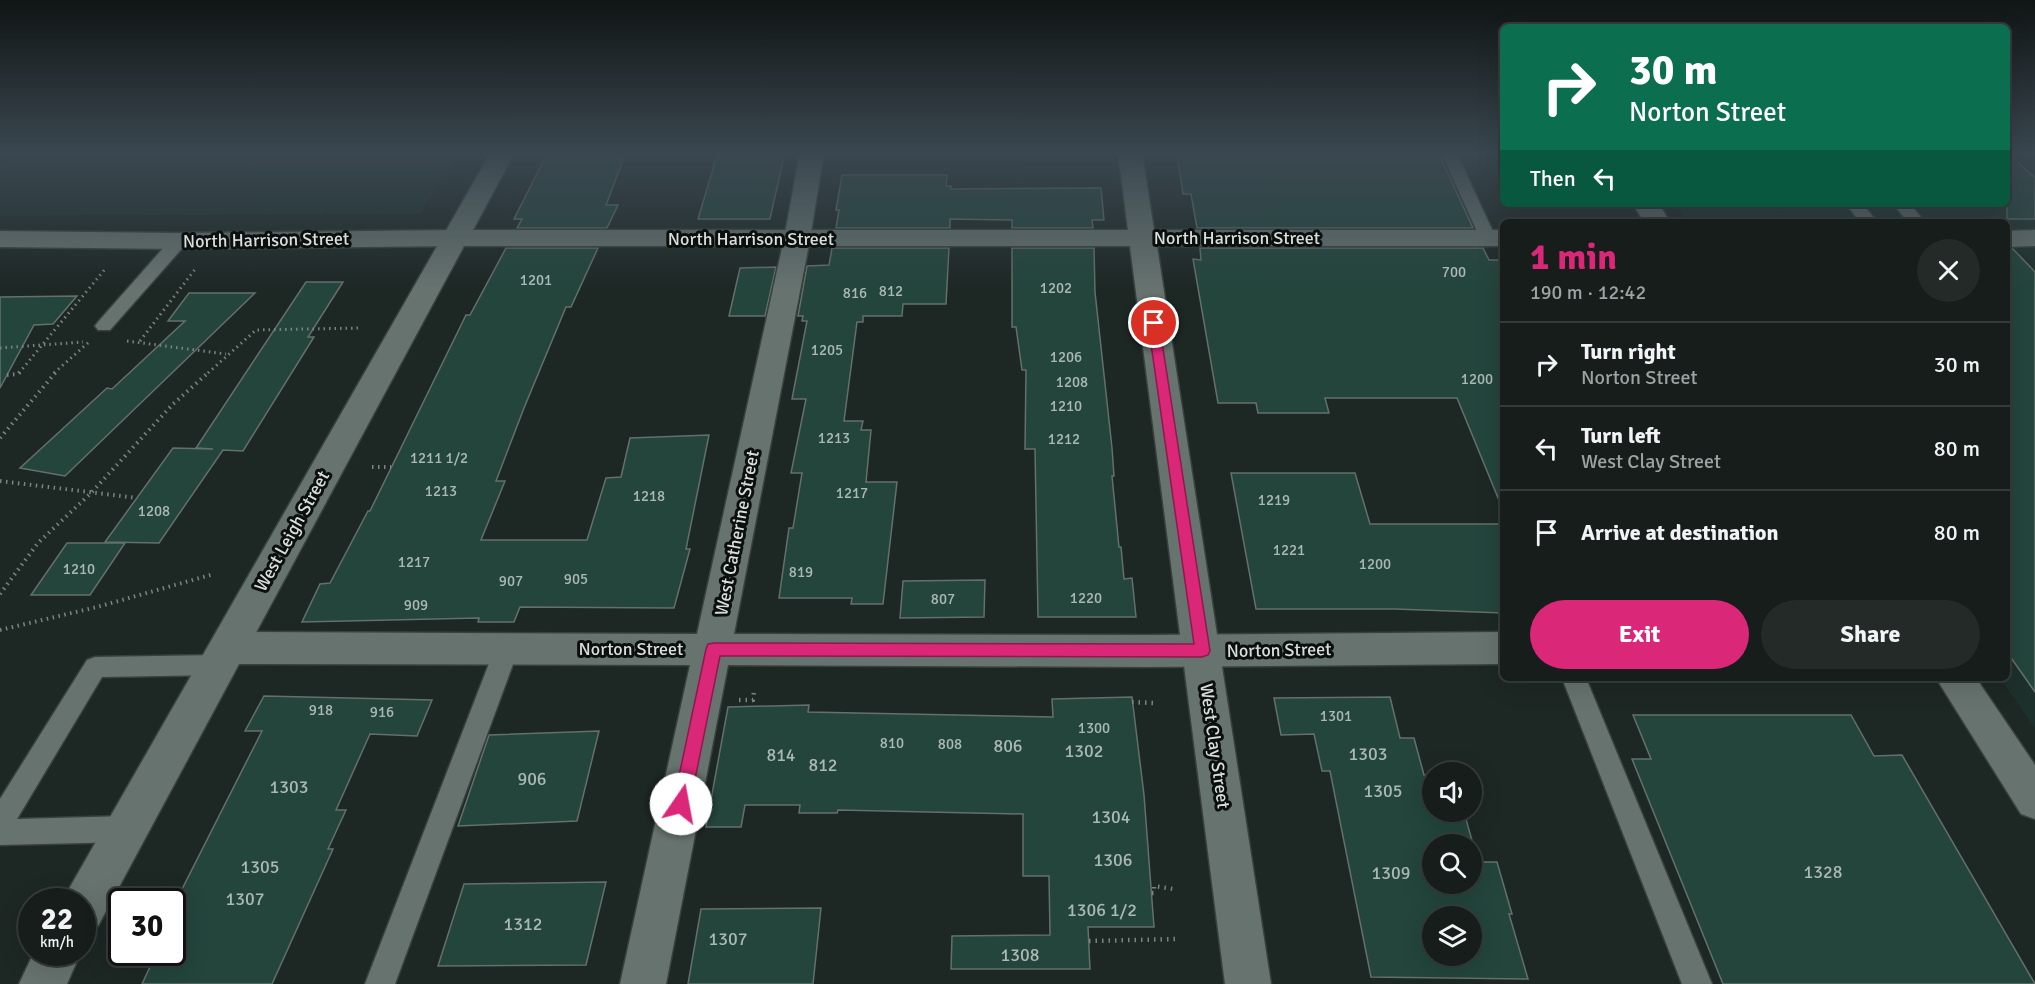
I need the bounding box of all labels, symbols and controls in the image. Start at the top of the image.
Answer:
text: 30 m [1629,45,1718,96]
icon: right [1530,48,1608,126]
text: Norton Street [1629,96,1786,129]
icon: left [1588,162,1621,195]
text: Then [1530,165,1576,192]
street label: North Harrison Street [1154,227,1320,249]
street label: North Harrison Street [183,228,349,252]
street label: North Harrison Street [668,228,834,250]
text: 1 min [1530,235,1617,280]
button: close [1917,239,1980,302]
house number: 700 [1442,263,1466,281]
house number: 1201 [520,271,552,289]
house number: 1202 [1040,279,1072,297]
text: 190 m · 12:42 [1530,280,1646,305]
house number: 812 [879,282,903,300]
house number: 816 [843,284,867,302]
pin [1128,297,1179,348]
icon: arrive [1137,306,1170,339]
text: Turn right [1581,338,1676,365]
house number: 1205 [811,341,843,359]
house number: 1206 [1050,348,1082,366]
icon: right [1530,348,1563,381]
text: 30 m [1934,351,1980,378]
text: Norton Street [1581,365,1697,390]
house number: 1200 [1461,370,1493,388]
house number: 1208 [1056,373,1088,391]
house number: 1210 [1050,397,1082,415]
text: Turn left [1581,422,1661,449]
house number: 1213 [818,429,850,447]
house number: 1212 [1048,430,1080,448]
icon: left [1530,432,1563,465]
text: 80 m [1934,435,1980,462]
street label: West Catherine Street [710,448,764,618]
house number: 1211 1/2 [410,449,468,467]
text: West Clay Street [1581,449,1721,474]
street label: West Leigh Street [250,467,334,595]
house number: 1213 [425,482,457,500]
house number: 1217 [836,484,868,502]
house number: 1218 [633,487,665,505]
house number: 1219 [1258,491,1290,509]
house number: 1208 [138,502,170,520]
icon: arrive [1530,516,1563,549]
text: Arrive at destination [1581,519,1778,546]
text: 80 m [1934,519,1980,546]
house number: 1221 [1273,541,1305,559]
house number: 1217 [398,553,430,571]
house number: 1200 [1359,555,1391,573]
house number: 1210 [63,560,95,578]
house number: 819 [789,563,813,581]
house number: 905 [564,570,588,588]
house number: 907 [499,572,523,590]
house number: 1220 [1070,589,1102,607]
house number: 807 [931,590,955,608]
house number: 909 [404,596,428,614]
button: Exit [1530,600,1749,669]
button: Share [1761,600,1980,669]
street label: Norton Street [579,638,683,660]
street label: Norton Street [1226,638,1332,662]
street label: West Clay Street [1195,682,1235,810]
house number: 918 [309,701,333,719]
house number: 916 [370,703,394,721]
house number: 1301 [1320,707,1352,725]
house number: 1300 [1078,719,1110,737]
house number: 810 [880,734,904,752]
house number: 808 [938,735,962,753]
house number: 806 [993,735,1023,757]
house number: 1302 [1065,740,1103,762]
house number: 1303 [1349,743,1387,765]
house number: 814 [766,744,796,766]
house number: 812 [808,754,838,776]
map controls [1422,762,1482,966]
button: sound [1422,762,1482,822]
house number: 906 [517,768,547,790]
position arrow [649,772,713,836]
house number: 1303 [270,776,308,798]
house number: 1305 [1364,780,1402,802]
house number: 1304 [1092,806,1131,828]
button: search [1422,834,1482,894]
house number: 1306 [1094,849,1132,871]
house number: 1305 [241,856,279,878]
house number: 1328 [1804,861,1842,883]
house number: 1309 [1372,862,1410,884]
speed limit sign: 30 [108,888,186,966]
house number: 1307 [226,888,264,910]
house number: 1306 1/2 [1067,899,1137,921]
text: 22 [41,901,73,938]
button: layers [1422,906,1482,966]
house number: 1312 [504,913,542,935]
house number: 1307 [709,928,747,950]
text: km/h [40,933,74,951]
house number: 1308 [1001,944,1039,966]

